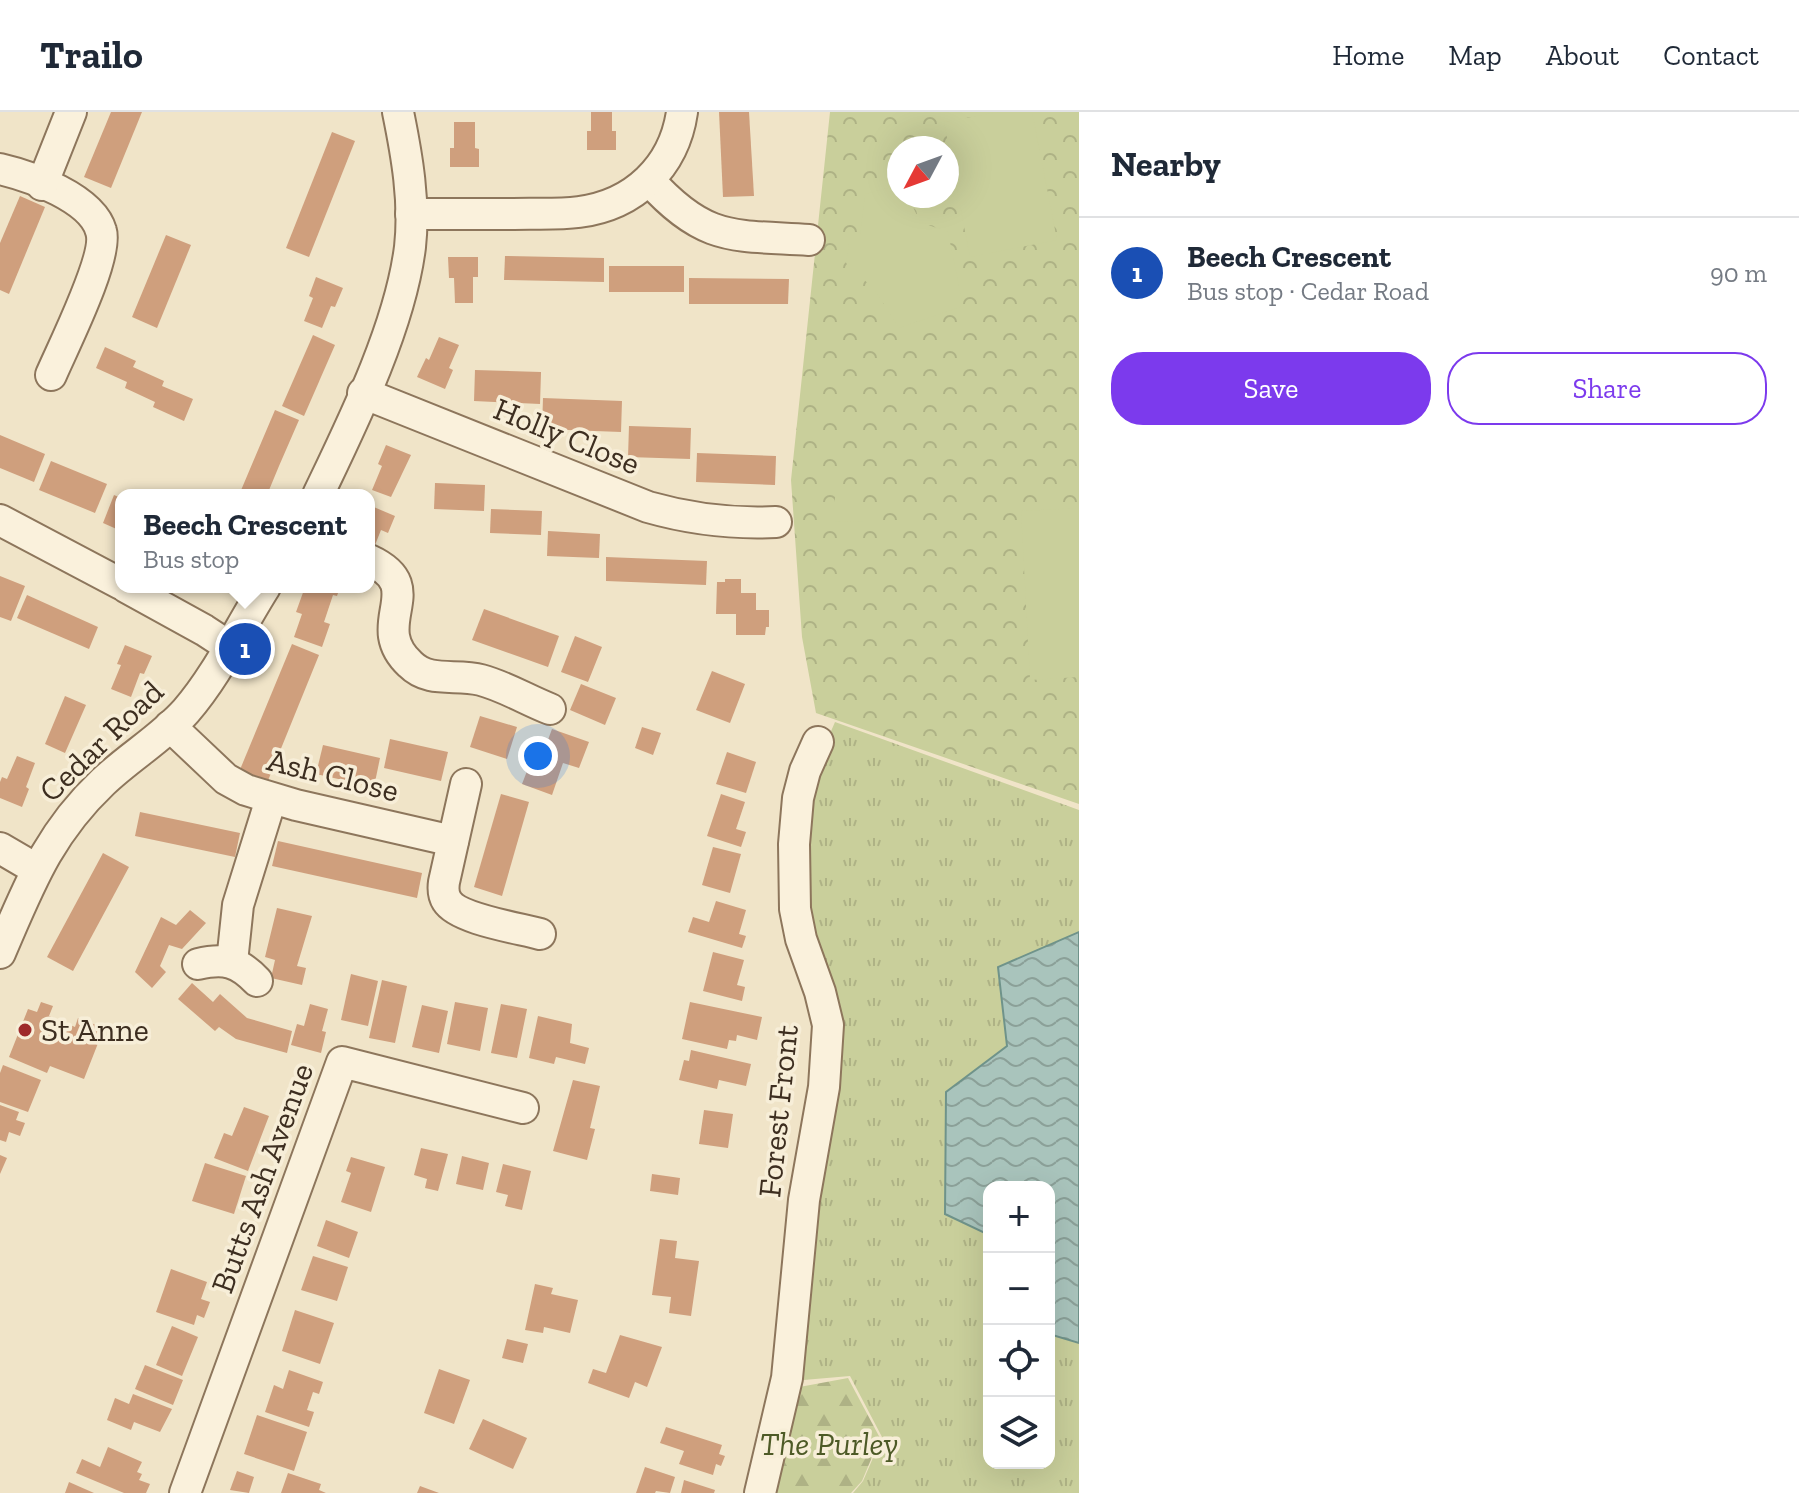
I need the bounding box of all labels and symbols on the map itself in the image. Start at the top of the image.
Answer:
north arrow [887,136,959,208]
street label: Holly Close [489,390,645,482]
pin: 1 [219,619,271,679]
street label: Cedar Road [31,672,171,809]
your location [518,736,558,776]
street label: Ash Close [263,740,403,810]
place label: St Anne [41,1011,149,1049]
marker: St Anne [16,1021,34,1039]
street label: Forest Front [750,1023,806,1199]
street label: Butts Ash Avenue [203,1058,321,1298]
park label: The Purley [760,1425,898,1463]

